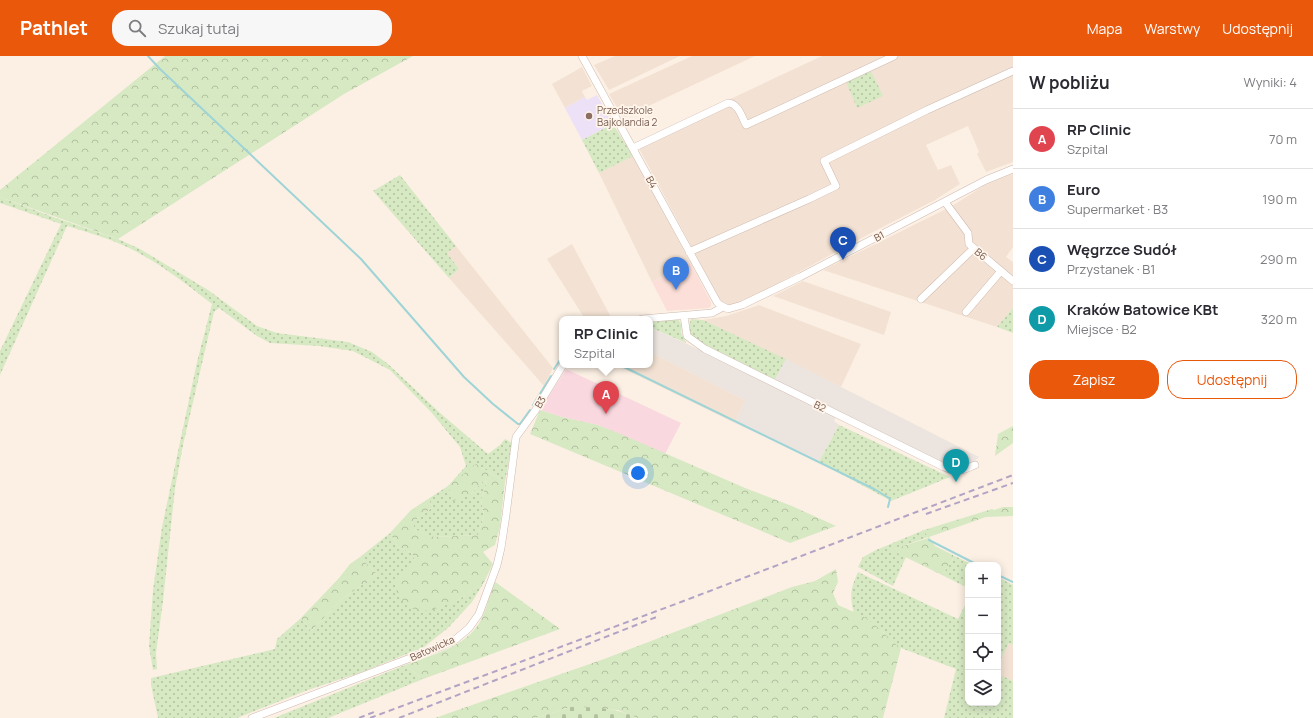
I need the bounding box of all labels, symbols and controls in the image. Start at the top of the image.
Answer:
search box [112,10,392,46]
text: Pathlet [20,15,88,41]
icon: search [126,17,148,39]
text: Szukaj tutaj [158,18,240,39]
text: Mapa [1087,19,1122,38]
text: Warstwy [1144,19,1200,38]
text: Udostępnij [1222,19,1293,38]
text: W pobliżu [1029,71,1110,94]
text: Wyniki: 4 [1244,73,1297,91]
place label: Przedszkole Bajkolandia 2 [597,103,658,129]
marker: Przedszkole Bajkolandia 2 [584,111,594,121]
text: RP Clinic [1067,119,1131,140]
text: A [1038,130,1046,148]
text: 70 m [1269,130,1297,148]
text: Szpital [1067,140,1108,158]
street label: B4 [643,173,661,191]
text: Euro [1067,179,1100,200]
text: B [1038,190,1046,208]
text: 190 m [1262,190,1297,208]
text: Supermarket · B3 [1067,200,1168,218]
pin: C [830,227,856,260]
street label: B1 [871,227,887,245]
text: Węgrzce Sudół [1067,239,1177,260]
street label: B6 [972,245,990,263]
text: C [1037,250,1047,268]
text: 290 m [1260,250,1297,268]
pin: B [663,257,689,290]
text: Przystanek · B1 [1067,260,1155,278]
text: Kraków Batowice KBt [1067,299,1219,320]
text: D [1037,310,1047,328]
text: 320 m [1261,310,1297,328]
popup [559,316,653,368]
text: Miejsce · B2 [1067,320,1137,338]
text: RP Clinic [574,323,638,344]
text: Szpital [574,344,615,362]
button: Zapisz [1029,360,1159,399]
button: Udostępnij [1167,360,1297,399]
pin: A [593,381,619,414]
street label: B3 [531,393,549,411]
street label: B2 [812,397,829,415]
pin: D [943,449,969,482]
your location [628,463,648,483]
map controls [965,562,1001,706]
button: + [965,562,1001,598]
button: − [965,598,1001,634]
street label: Batowicka [408,632,456,664]
button: locate [965,634,1001,670]
button: layers [965,670,1001,706]

